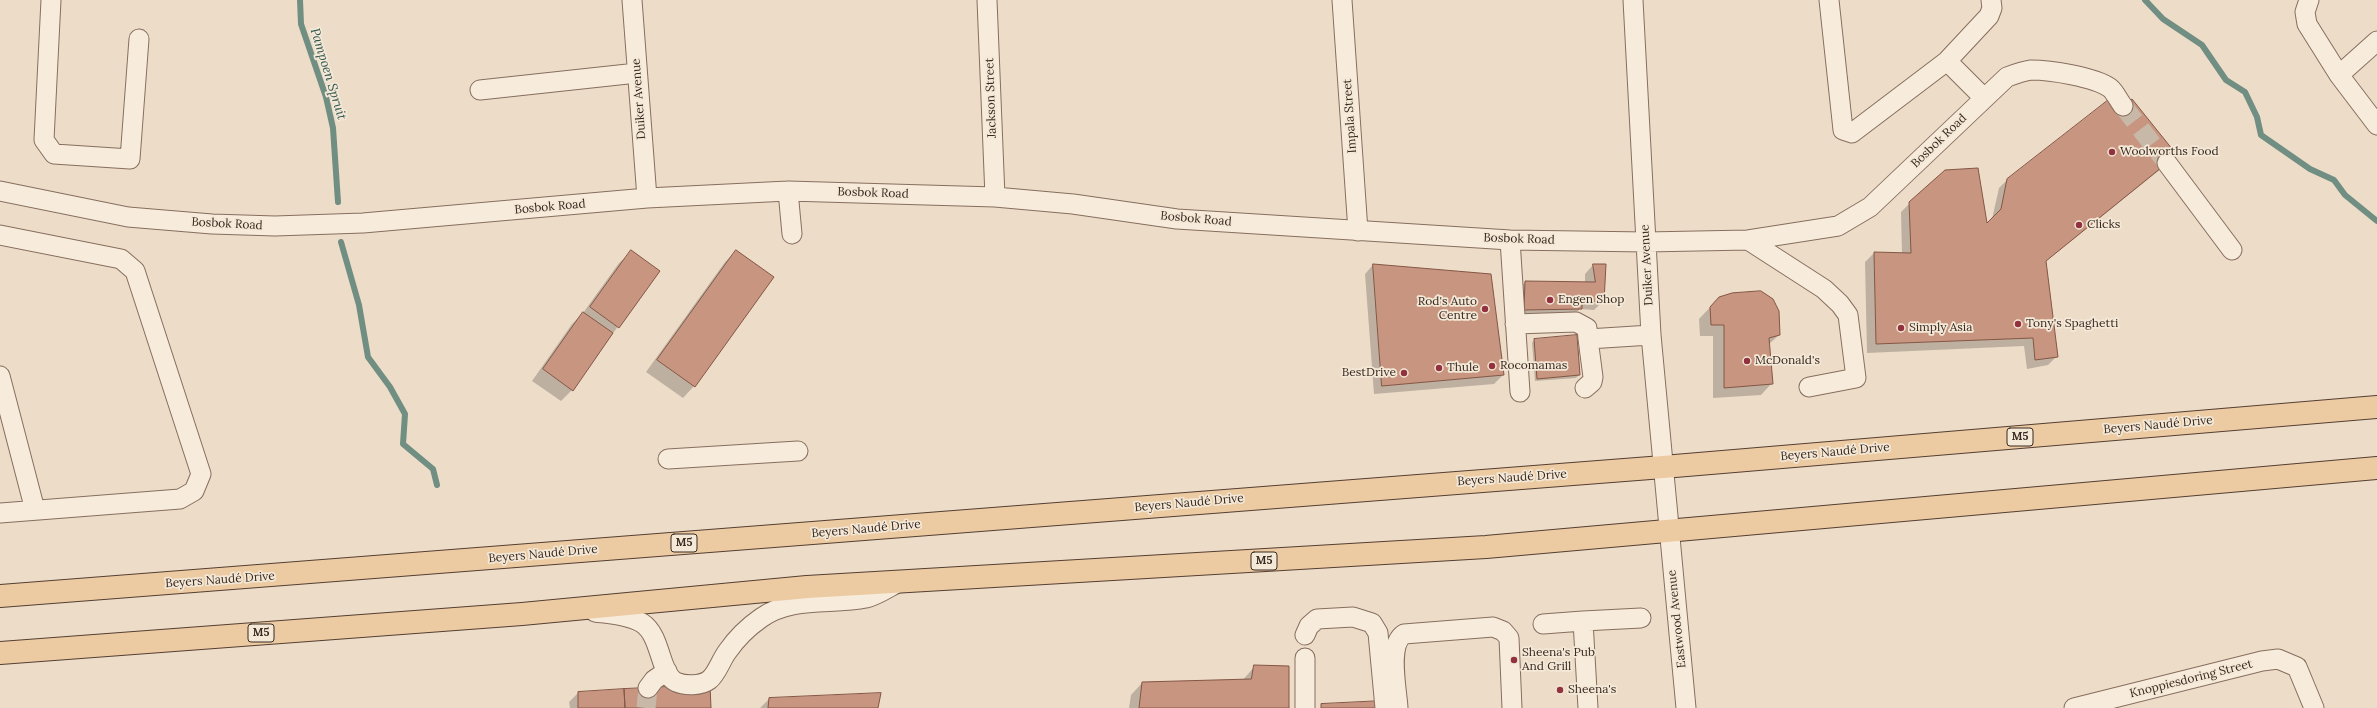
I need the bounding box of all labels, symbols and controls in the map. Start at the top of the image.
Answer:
water label: Pampoen Spruit [307,26,349,122]
street label: Duiker Avenue [629,58,649,140]
street label: Jackson Street [982,58,1000,138]
street label: Impala Street [1340,78,1360,154]
street label: Bosbok Road [1908,111,1970,171]
place label: Woolworths Food [2120,145,2219,159]
marker: Woolworths Food [2107,147,2117,157]
street label: Bosbok Road [837,185,909,201]
street label: Bosbok Road [514,197,586,217]
street label: Bosbok Road [1160,209,1232,229]
street label: Bosbok Road [191,215,263,233]
place label: Clicks [2087,218,2120,232]
marker: Clicks [2074,220,2084,230]
street label: Duiker Avenue [1638,224,1656,306]
street label: Bosbok Road [1483,231,1555,247]
place label: Engen Shop [1558,293,1624,307]
place label: Rod's Auto Centre [1418,295,1477,323]
marker: Engen Shop [1545,295,1555,305]
marker: Rod's Auto Centre [1480,304,1490,314]
place label: Tony's Spaghetti [2026,317,2118,331]
marker: Tony's Spaghetti [2013,319,2023,329]
place label: Simply Asia [1909,321,1972,335]
marker: Simply Asia [1896,323,1906,333]
place label: McDonald's [1755,354,1820,368]
marker: McDonald's [1742,356,1752,366]
place label: Rocomamas [1500,359,1567,373]
place label: Thule [1447,361,1479,375]
marker: Rocomamas [1487,361,1497,371]
marker: Thule [1434,363,1444,373]
place label: BestDrive [1342,366,1396,380]
marker: BestDrive [1399,368,1409,378]
street label: Beyers Naudé Drive [2103,413,2213,437]
road number: M5 [2007,428,2033,446]
street label: Beyers Naudé Drive [1780,440,1890,464]
street label: Beyers Naudé Drive [1457,467,1567,489]
street label: Beyers Naudé Drive [1134,491,1244,515]
street label: Beyers Naudé Drive [811,517,921,541]
road number: M5 [671,534,697,552]
street label: Beyers Naudé Drive [488,542,598,566]
road number: M5 [1251,552,1277,570]
street label: Beyers Naudé Drive [165,569,275,591]
street label: Eastwood Avenue [1665,569,1689,669]
road number: M5 [248,624,274,642]
place label: Sheena's Pub And Grill [1522,646,1595,674]
marker: Sheena's Pub And Grill [1509,655,1519,665]
street label: Knoppiesdoring Street [2128,657,2254,701]
place label: Sheena's [1568,683,1616,697]
marker: Sheena's [1555,685,1565,695]

